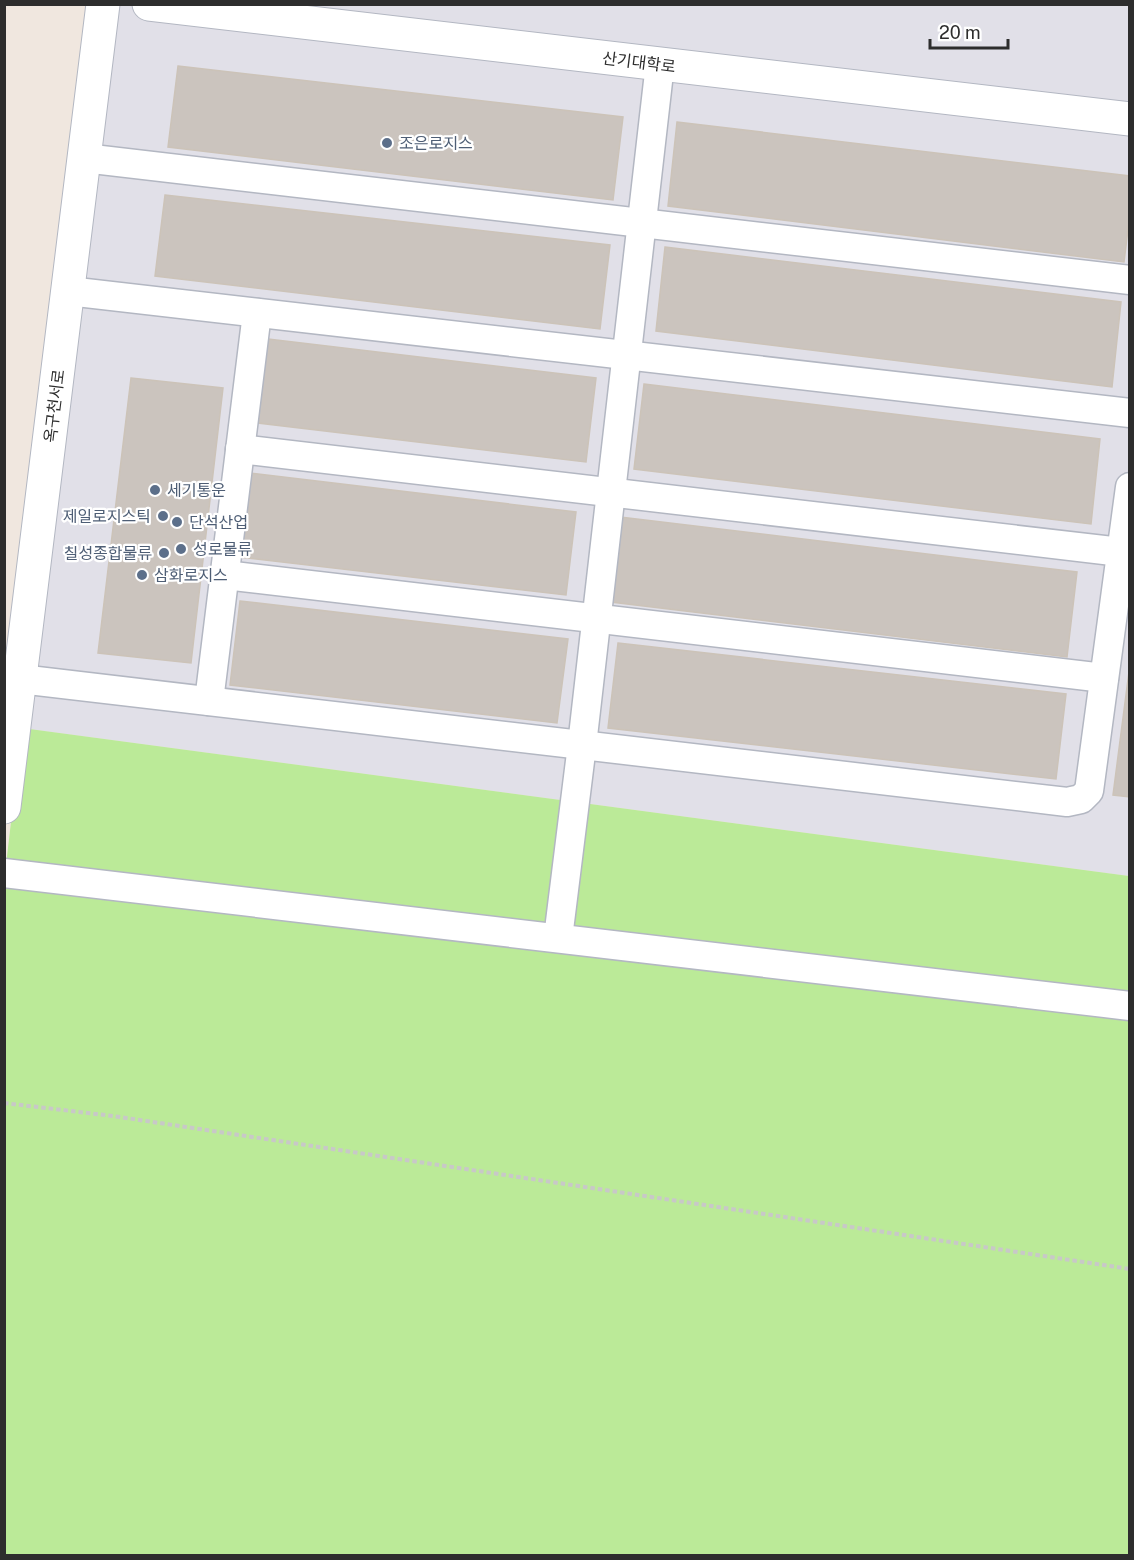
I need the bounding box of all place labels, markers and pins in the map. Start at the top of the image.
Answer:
place label: 조은로지스 [399,134,473,153]
marker: 조은로지스 [380,136,394,150]
place label: 세기통운 [167,481,226,500]
marker: 세기통운 [148,483,162,497]
place label: 제일로지스틱 [63,507,151,526]
marker: 제일로지스틱 [156,509,170,523]
place label: 단석산업 [189,513,248,532]
marker: 단석산업 [170,515,184,529]
place label: 성로물류 [193,540,252,559]
marker: 성로물류 [174,542,188,556]
place label: 칠성종합물류 [64,544,152,563]
marker: 칠성종합물류 [157,546,171,560]
place label: 삼화로지스 [154,566,228,585]
marker: 삼화로지스 [135,568,149,582]

